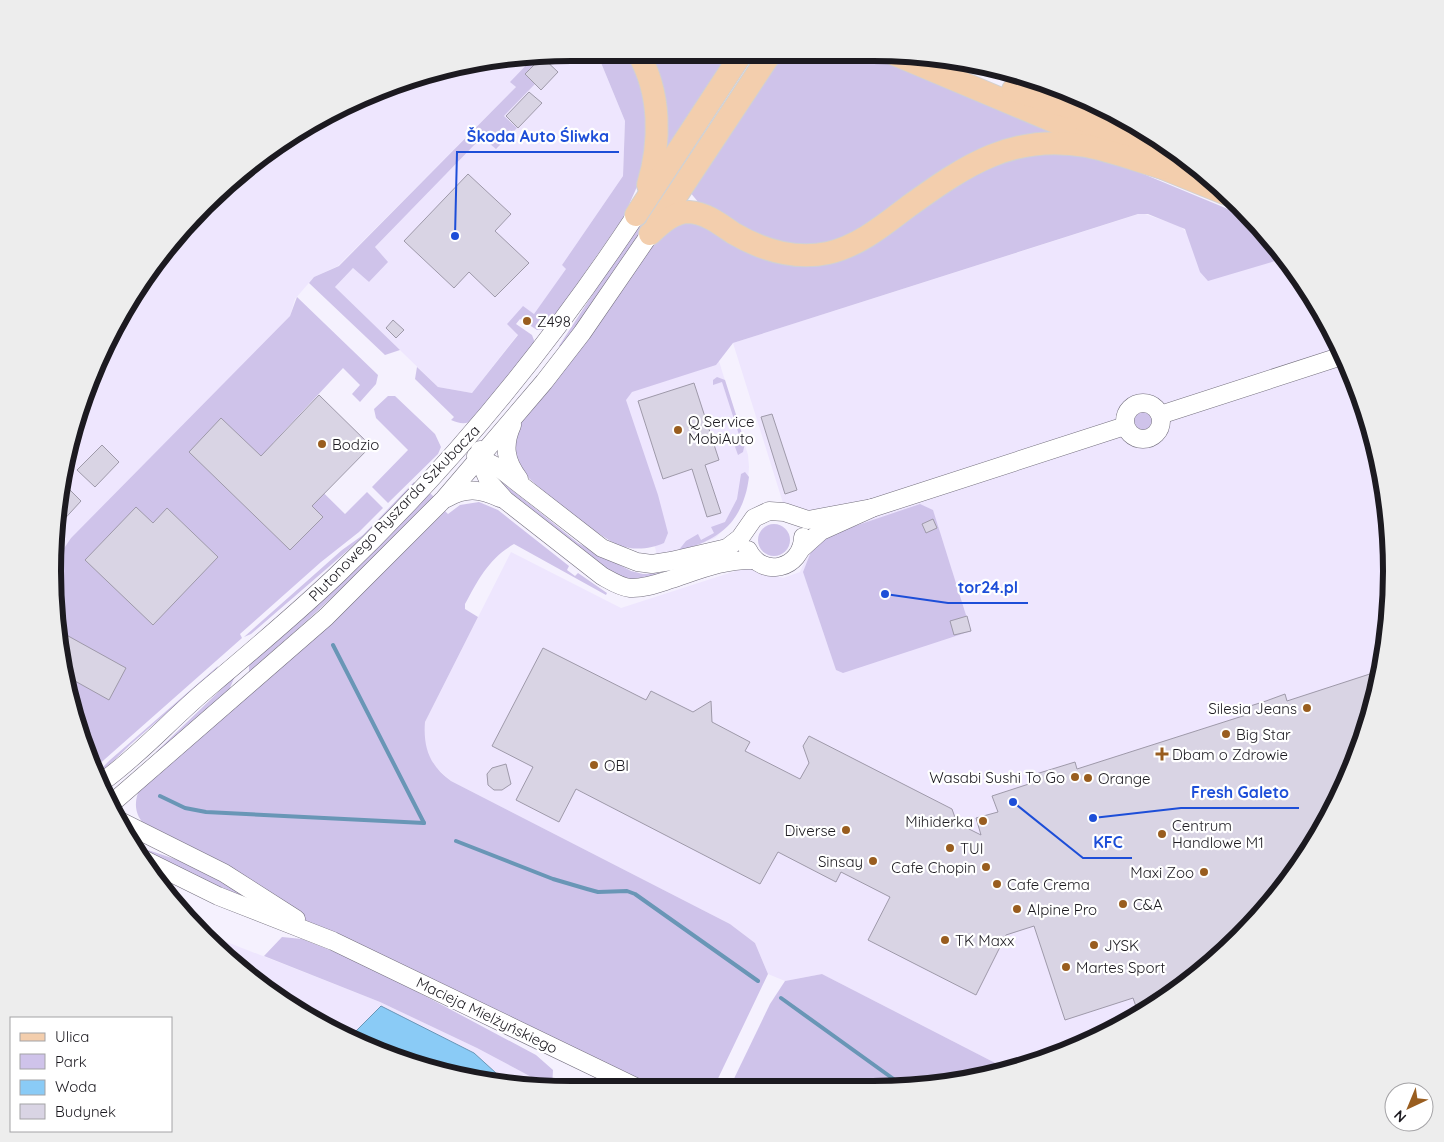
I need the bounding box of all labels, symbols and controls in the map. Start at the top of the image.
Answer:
callout: Škoda Auto Śliwka [457,121,619,152]
text: Škoda Auto Śliwka [467,126,609,146]
place label: Z498 [537,312,571,331]
marker: Z498 [521,315,533,327]
place label: Q Service MobiAuto [688,412,755,448]
street label: Plutonowego Ryszarda Szkubacza [304,421,484,605]
marker: Q Service MobiAuto [672,424,684,436]
place label: Bodzio [332,435,379,454]
marker: Bodzio [316,438,328,450]
callout: tor24.pl [948,572,1028,603]
text: tor24.pl [958,577,1018,597]
place label: Silesia Jeans [1208,699,1297,718]
marker: Silesia Jeans [1301,702,1313,714]
place label: Big Star [1236,725,1291,744]
marker: Big Star [1220,728,1232,740]
place label: Dbam o Zdrowie [1172,745,1288,764]
marker: Dbam o Zdrowie [1156,748,1168,760]
place label: OBI [604,756,629,775]
marker: OBI [588,759,600,771]
place label: Wasabi Sushi To Go [929,768,1065,787]
place label: Orange [1098,769,1150,788]
marker: Wasabi Sushi To Go [1069,771,1081,783]
marker: Orange [1082,772,1094,784]
callout: Fresh Galeto [1181,777,1299,808]
text: Fresh Galeto [1191,782,1289,802]
place label: Mihiderka [905,812,973,831]
marker: Mihiderka [977,815,989,827]
place label: Centrum Handlowe M1 [1172,816,1264,852]
place label: Diverse [784,821,836,840]
marker: Diverse [840,824,852,836]
callout: KFC [1083,827,1132,858]
marker: Centrum Handlowe M1 [1156,828,1168,840]
text: KFC [1093,832,1123,852]
place label: TUI [960,839,984,858]
marker: TUI [944,842,956,854]
place label: Sinsay [818,852,863,871]
marker: Sinsay [867,855,879,867]
place label: Cafe Chopin [891,858,976,877]
marker: Cafe Chopin [980,861,992,873]
place label: Maxi Zoo [1130,863,1194,882]
marker: Maxi Zoo [1198,866,1210,878]
place label: Cafe Crema [1007,875,1090,894]
marker: Cafe Crema [991,878,1003,890]
place label: C&A [1133,895,1163,914]
marker: C&A [1117,898,1129,910]
place label: Alpine Pro [1027,900,1097,919]
marker: Alpine Pro [1011,903,1023,915]
place label: TK Maxx [955,931,1014,950]
marker: TK Maxx [939,934,951,946]
place label: JYSK [1104,936,1139,955]
marker: JYSK [1088,939,1100,951]
place label: Martes Sport [1076,958,1165,977]
marker: Martes Sport [1060,961,1072,973]
street label: Macieja Mielżyńskiego [413,973,561,1057]
legend [10,1017,172,1132]
text: Ulica [55,1027,89,1046]
text: Park [55,1052,87,1071]
text: Woda [55,1077,97,1096]
north arrow [1384,1082,1434,1132]
text: Budynek [55,1102,116,1121]
text: N [1390,1106,1410,1126]

